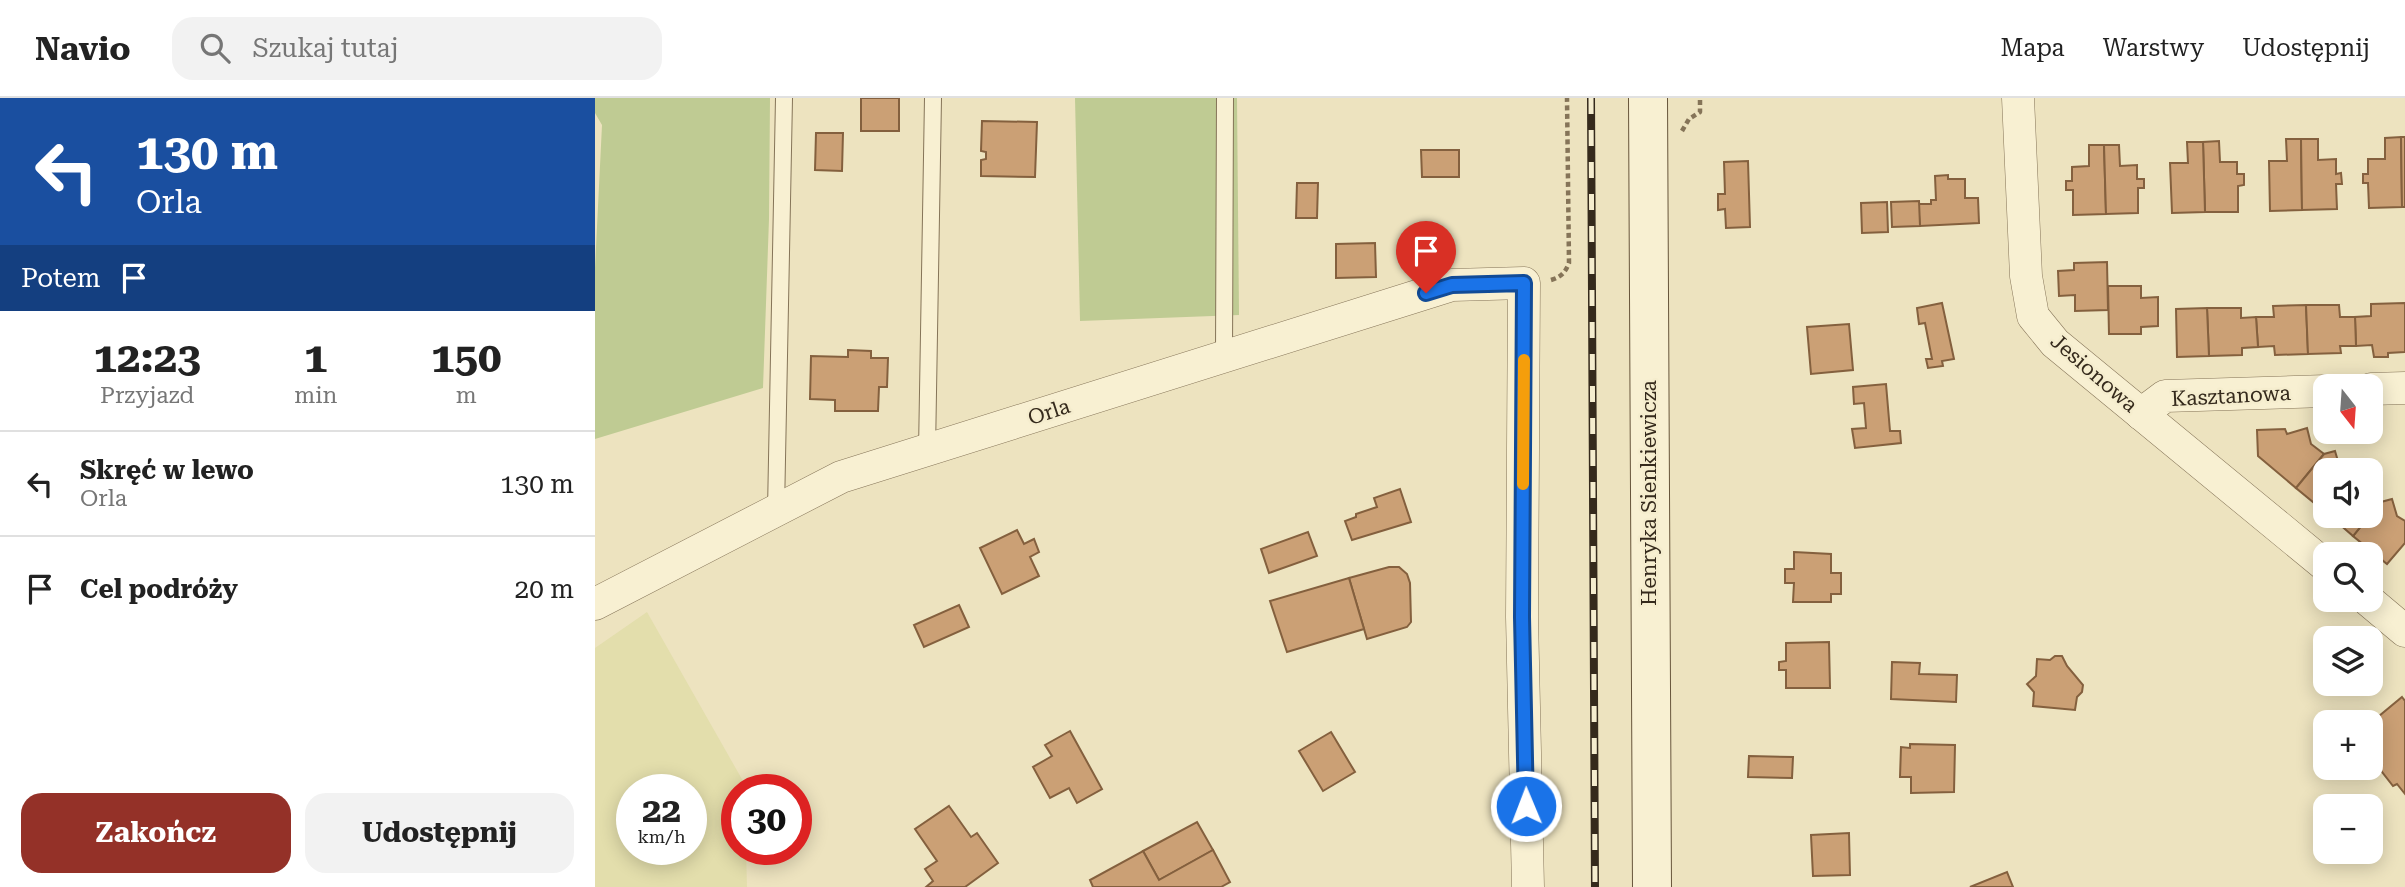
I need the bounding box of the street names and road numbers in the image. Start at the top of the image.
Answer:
street label: Jesionowa [2046,329,2143,418]
street label: Henryka Sienkiewicza [1637,379,1661,606]
street label: Kasztanowa [2171,381,2292,411]
street label: Orla [1025,394,1074,430]

